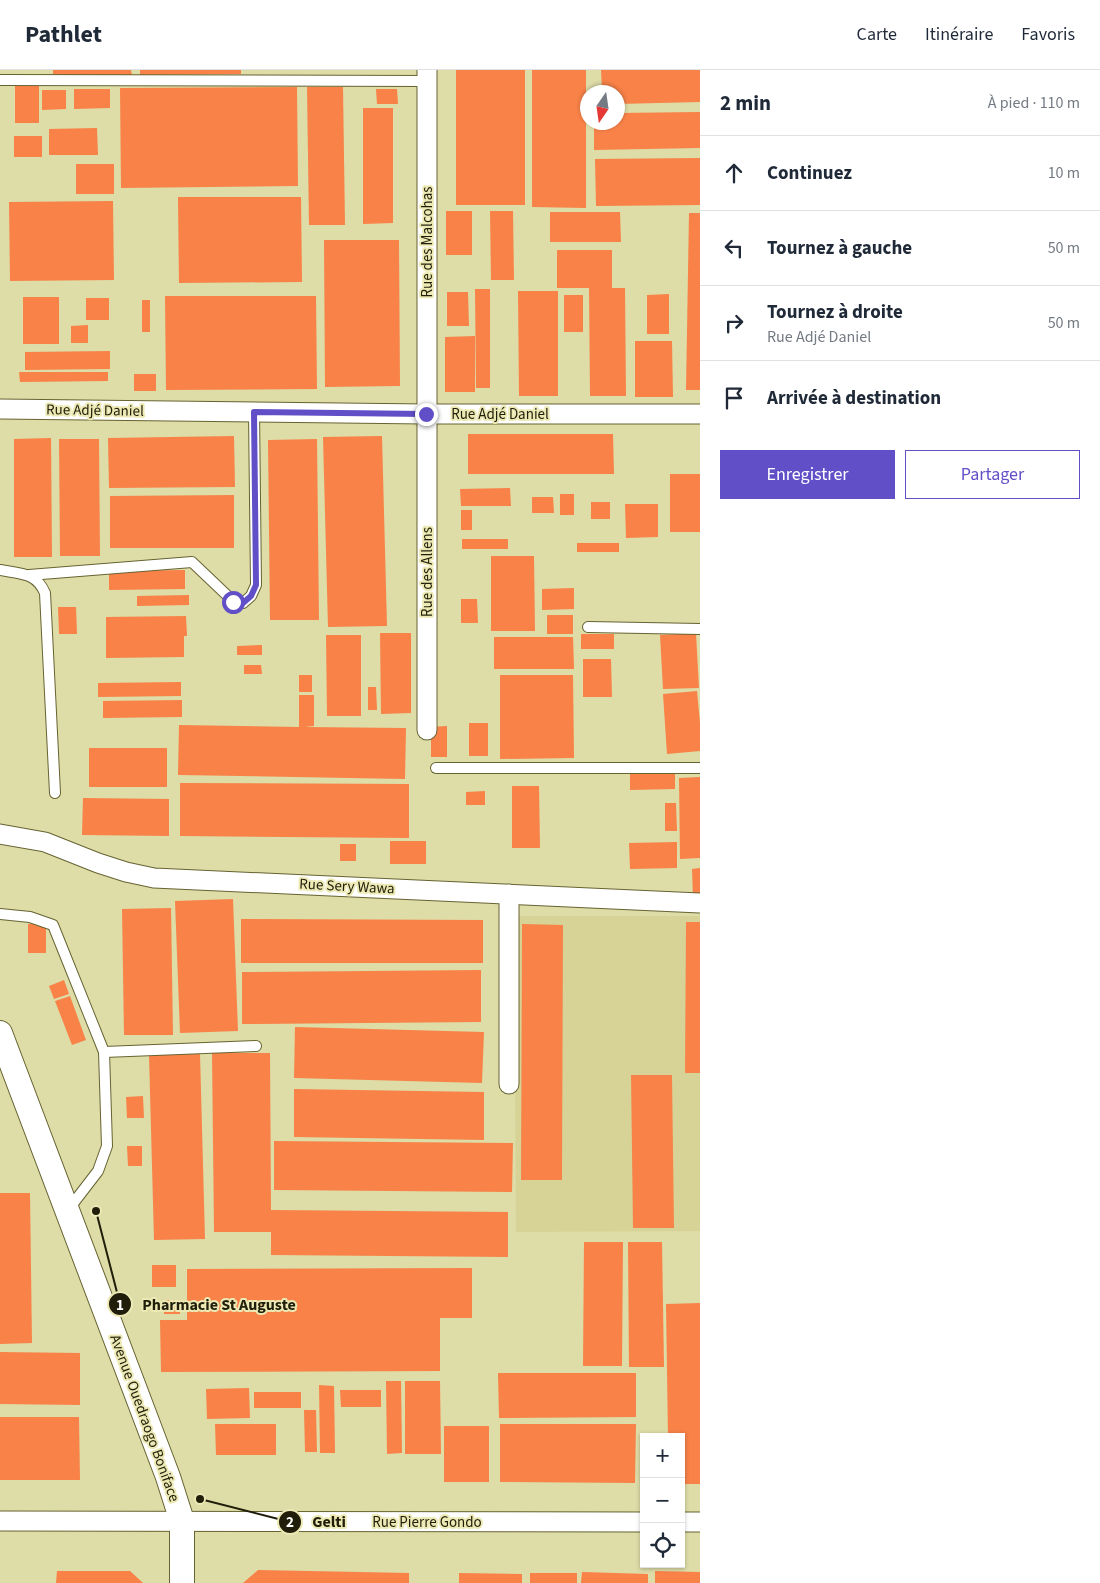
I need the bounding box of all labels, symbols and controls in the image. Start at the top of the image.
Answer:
text: Pathlet [25,17,102,52]
text: Carte [857,22,897,47]
text: Itinéraire [925,22,993,47]
text: Favoris [1021,22,1075,47]
north arrow [580,85,625,130]
text: 2 min [720,88,771,118]
text: À pied · 110 m [988,92,1080,114]
icon: ahead [720,159,748,187]
text: Continuez [767,160,852,187]
text: 10 m [1048,162,1080,184]
street label: Rue des Malcohas [417,186,438,298]
icon: left [720,234,748,262]
text: Tournez à gauche [767,235,912,262]
text: 50 m [1048,237,1080,259]
text: Tournez à droite [767,299,903,326]
icon: right [720,309,748,337]
text: 50 m [1048,312,1080,334]
text: Rue Adjé Daniel [767,326,871,348]
icon: arrive [720,384,748,412]
text: Arrivée à destination [767,385,941,412]
street label: Rue Adjé Daniel [46,399,144,422]
route end [415,403,438,426]
street label: Rue Adjé Daniel [451,404,549,425]
button: Enregistrer [720,450,895,499]
button: Partager [905,450,1080,499]
street label: Rue des Allens [417,527,438,617]
route start [222,591,245,614]
street label: Rue Sery Wawa [299,874,395,899]
callout: Pharmacie St Auguste [107,1289,306,1320]
text: Pharmacie St Auguste [142,1294,296,1316]
text: 1 [116,1295,124,1316]
street label: Avenue Ouedraogo Boniface [104,1332,185,1505]
map controls [640,1433,685,1568]
button: + [640,1433,685,1478]
button: − [640,1478,685,1523]
callout: Gelti [277,1506,356,1537]
text: Gelti [312,1511,346,1533]
text: 2 [286,1512,294,1533]
street label: Rue Pierre Gondo [372,1512,482,1533]
button: locate [640,1523,685,1568]

